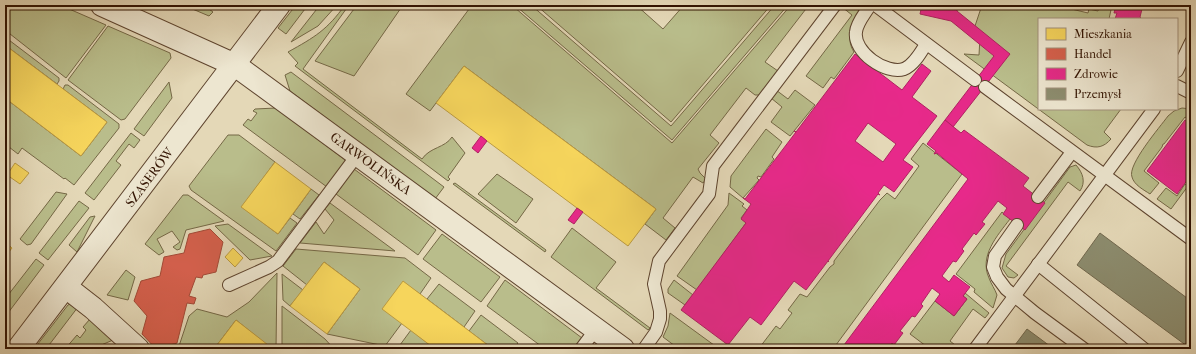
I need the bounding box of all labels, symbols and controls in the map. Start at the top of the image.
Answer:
legend [1038,18,1178,110]
text: Mieszkania [1074,27,1132,41]
text: Handel [1074,47,1112,61]
text: Zdrowie [1074,67,1118,81]
text: Przemysł [1074,87,1122,101]
street label: GARWOLIŃSKA [327,129,414,198]
street label: SZASERÓW [122,144,177,210]

